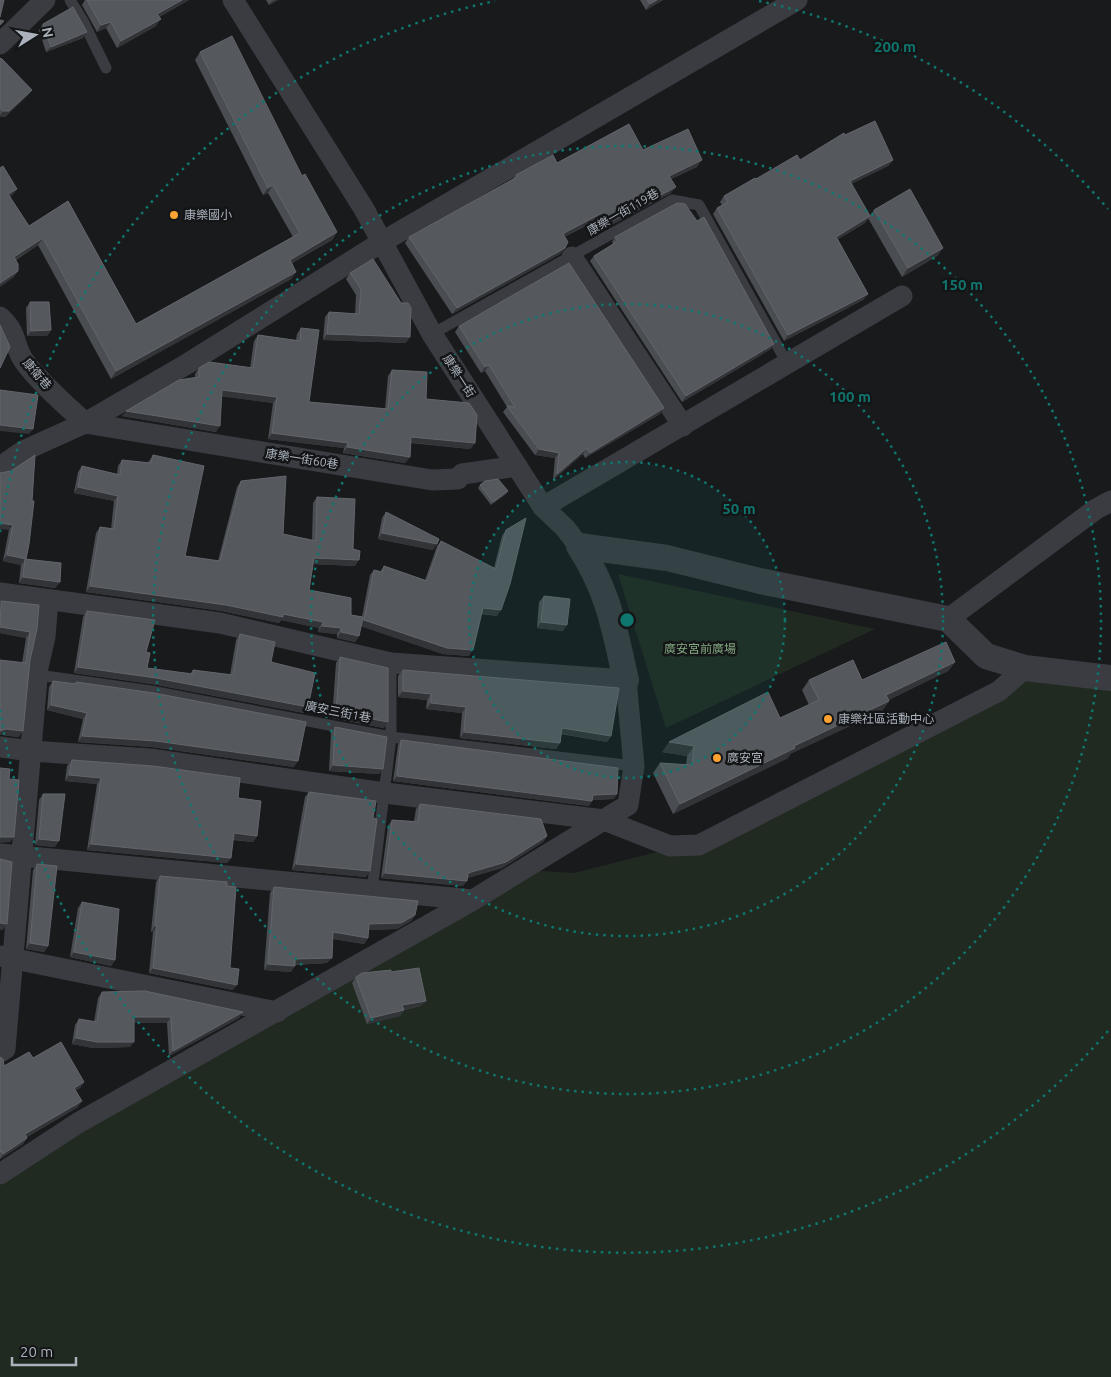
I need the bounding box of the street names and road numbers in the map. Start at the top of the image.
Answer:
street label: 康樂一街119巷 [585,186,661,237]
street label: 康樂一街 [441,352,478,399]
street label: 康衛巷 [21,356,54,392]
street label: 康樂一街60巷 [265,446,339,471]
street label: 廣安三街1巷 [304,699,372,724]

